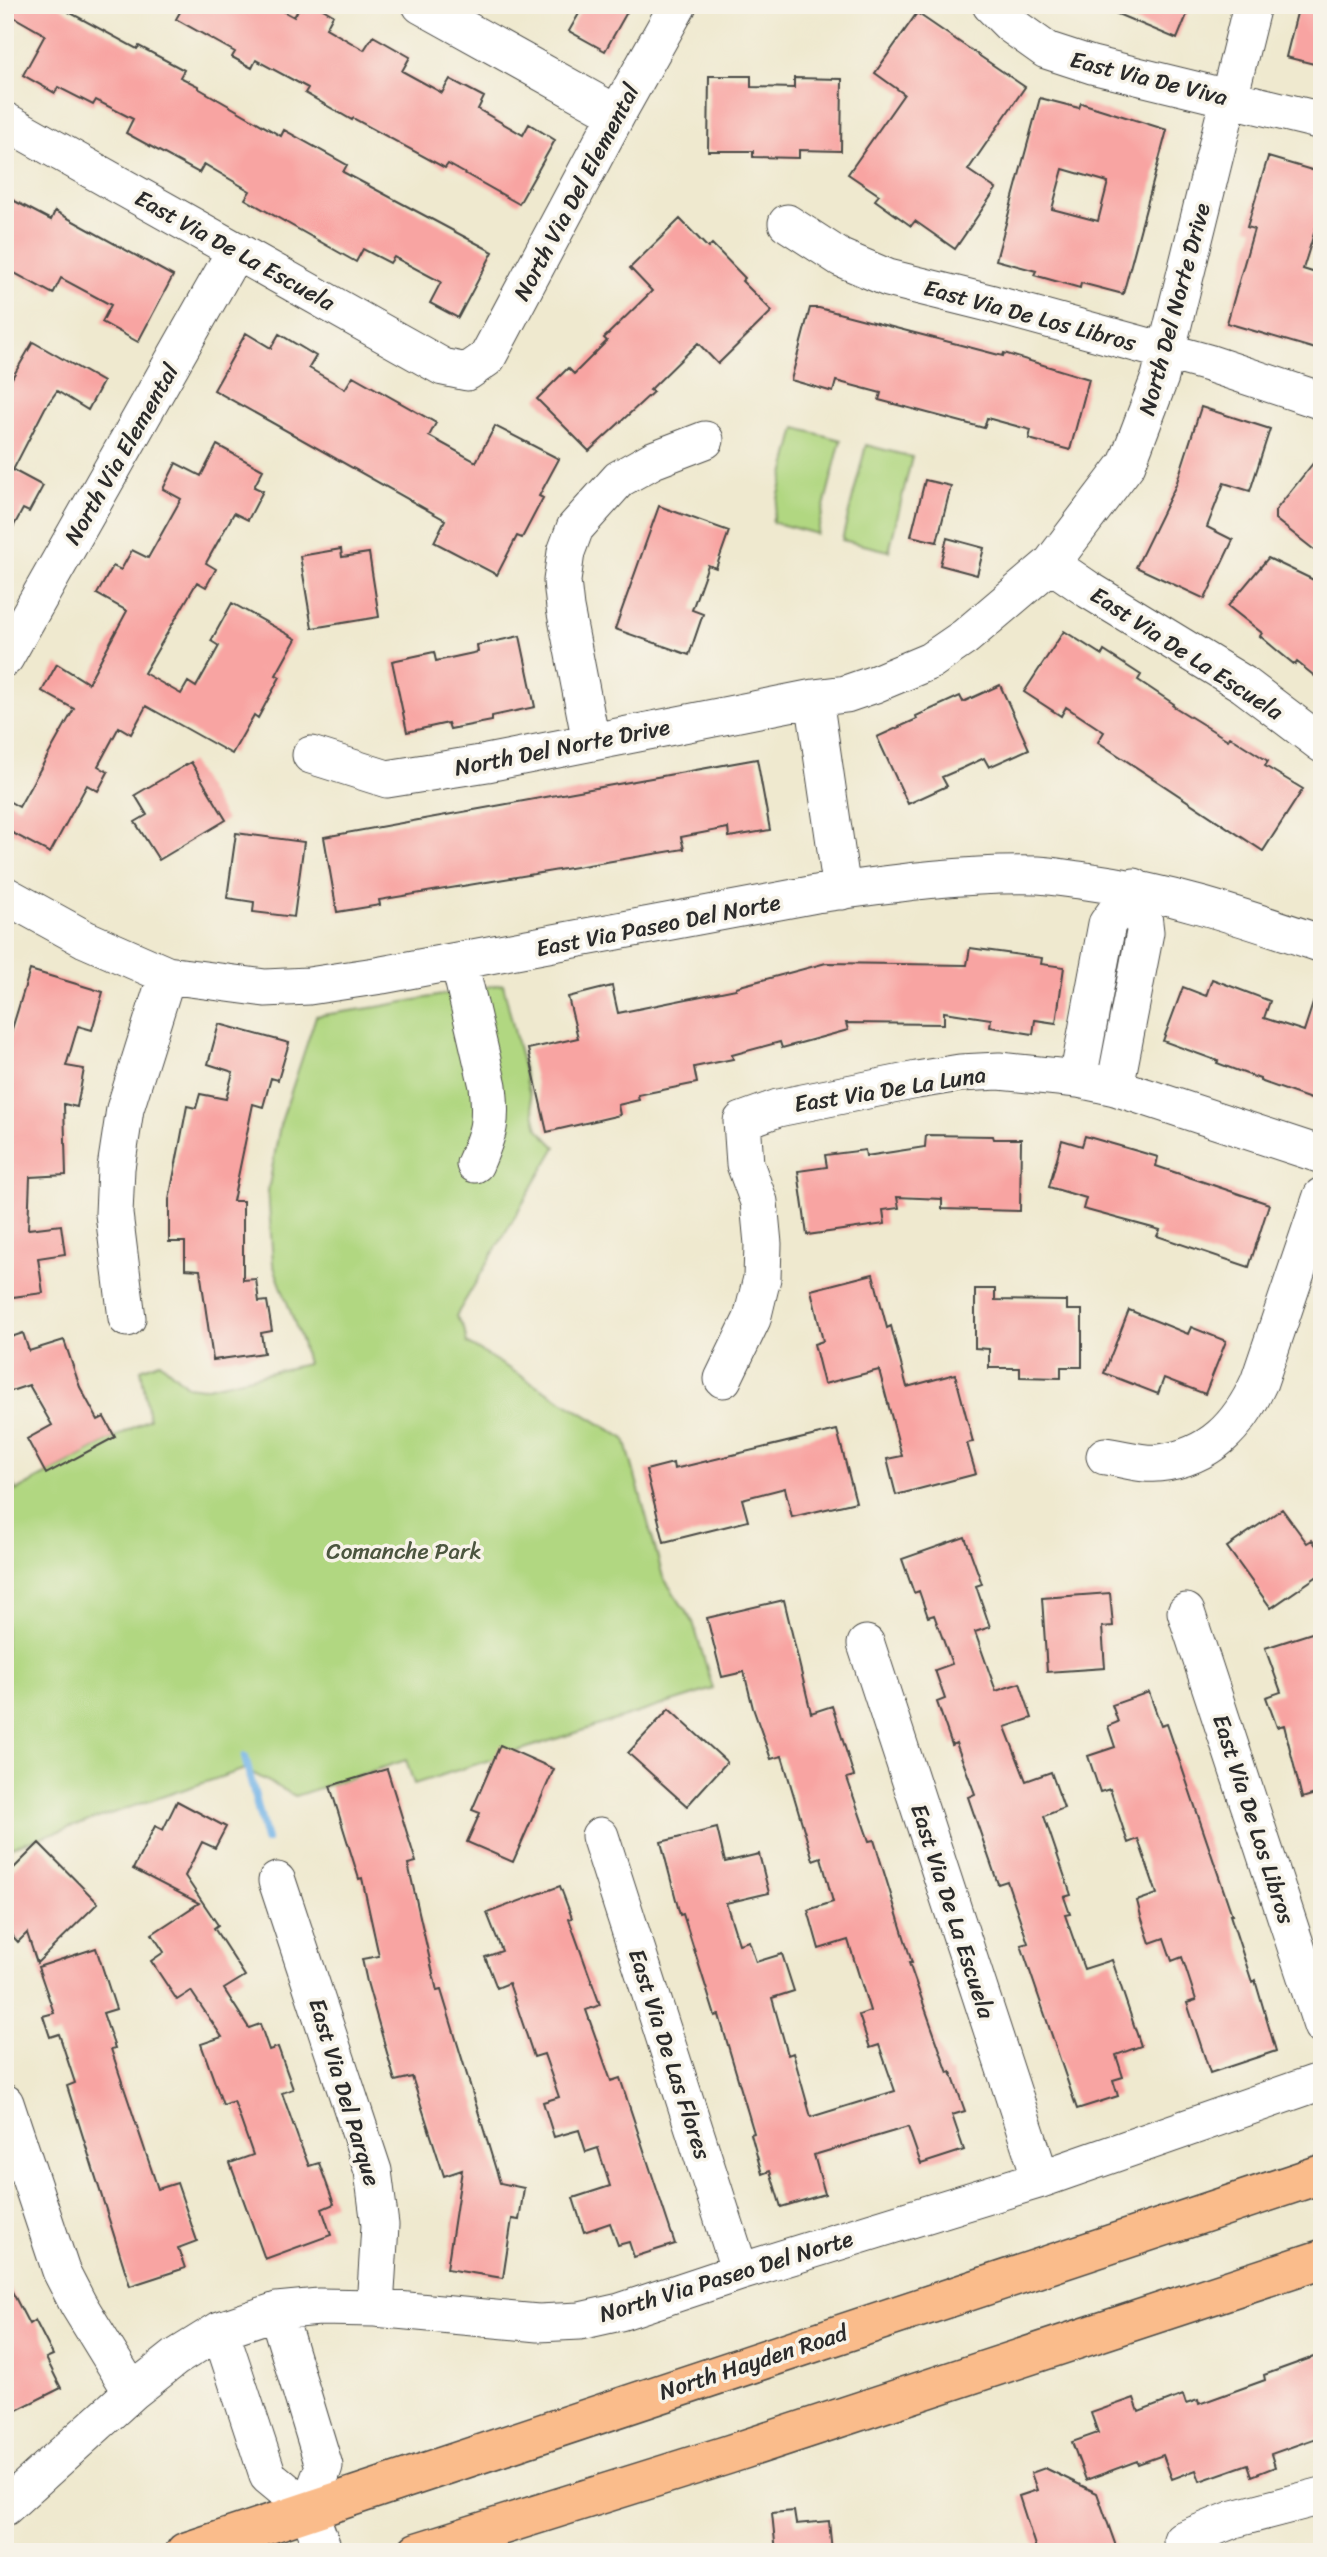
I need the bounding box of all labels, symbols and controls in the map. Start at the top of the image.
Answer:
street label: East Via De Viva [1066,39,1232,118]
street label: North Via Del Elemental [502,76,651,308]
street label: East Via De La Escuela [127,178,343,323]
street label: North Del Norte Drive [1126,198,1223,420]
street label: East Via De Los Libros [919,267,1141,364]
street label: North Via Elemental [53,355,190,553]
street label: East Via De La Escuela [1082,575,1292,732]
street label: North Del Norte Drive [451,707,673,788]
street label: East Via Paseo Del Norte [532,882,784,969]
street label: East Via De La Luna [791,1054,989,1125]
park label: Comanche Park [326,1531,482,1572]
street label: East Via De Los Libros [1200,1709,1307,1930]
street label: East Via De La Escuela [898,1798,1007,2024]
street label: East Via De Las Flores [616,1943,723,2165]
street label: East Via Del Parque [296,1993,393,2191]
street label: North Via Paseo Del Norte [594,2218,858,2335]
street label: North Hayden Road [654,2312,854,2412]

